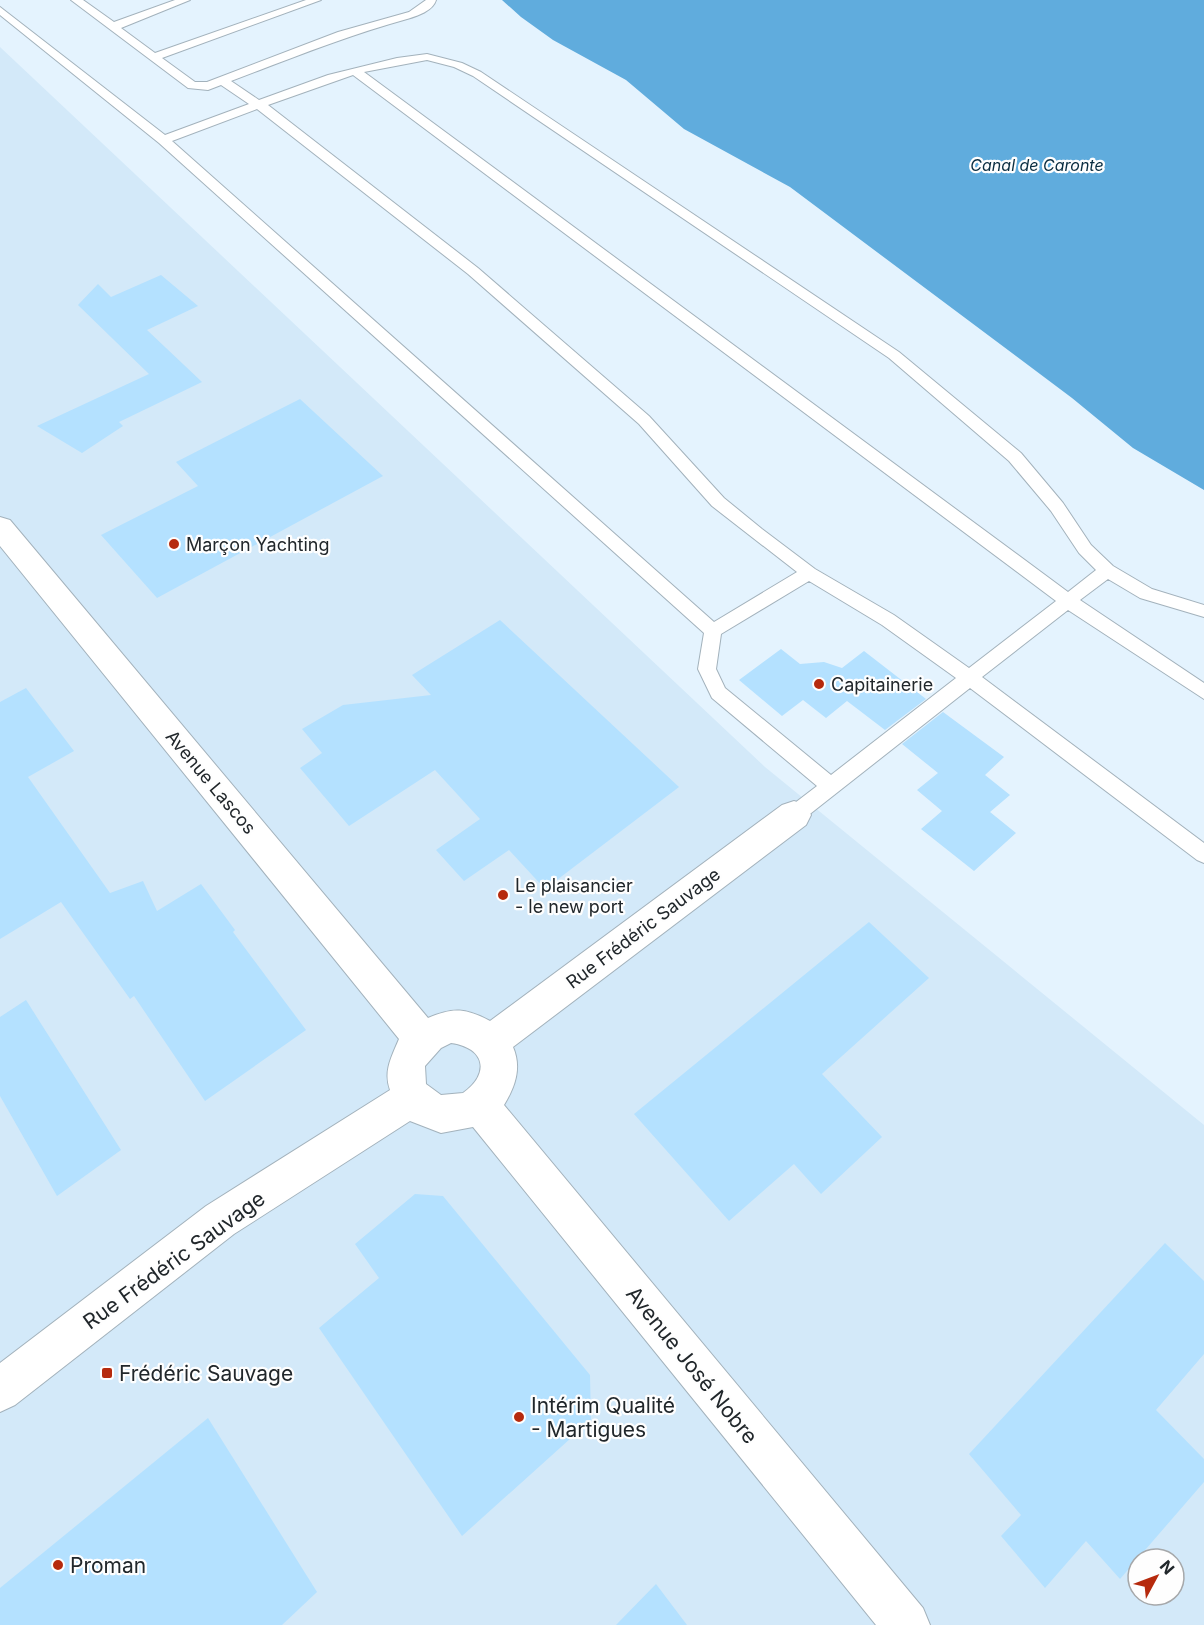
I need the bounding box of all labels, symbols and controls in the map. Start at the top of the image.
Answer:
water label: Canal de Caronte [970,155,1104,175]
place label: Marçon Yachting [186,534,330,555]
marker: Marçon Yachting [167,537,181,551]
place label: Capitainerie [831,674,933,695]
marker: Capitainerie [812,677,826,691]
street label: Avenue Lascos [162,726,260,838]
street label: Rue Frédéric Sauvage [562,863,724,993]
place label: Le plaisancier - le new port [515,875,633,917]
marker: Le plaisancier - le new port [496,888,510,902]
street label: Rue Frédéric Sauvage [78,1186,270,1334]
street label: Avenue José Nobre [621,1282,763,1448]
place label: Frédéric Sauvage [119,1361,293,1386]
marker: Frédéric Sauvage [100,1366,114,1380]
place label: Intérim Qualité - Martigues [531,1393,675,1442]
marker: Intérim Qualité - Martigues [512,1410,526,1424]
north arrow [1126,1547,1186,1607]
place label: Proman [70,1553,146,1578]
text: N [1156,1556,1179,1578]
marker: Proman [51,1558,65,1572]

